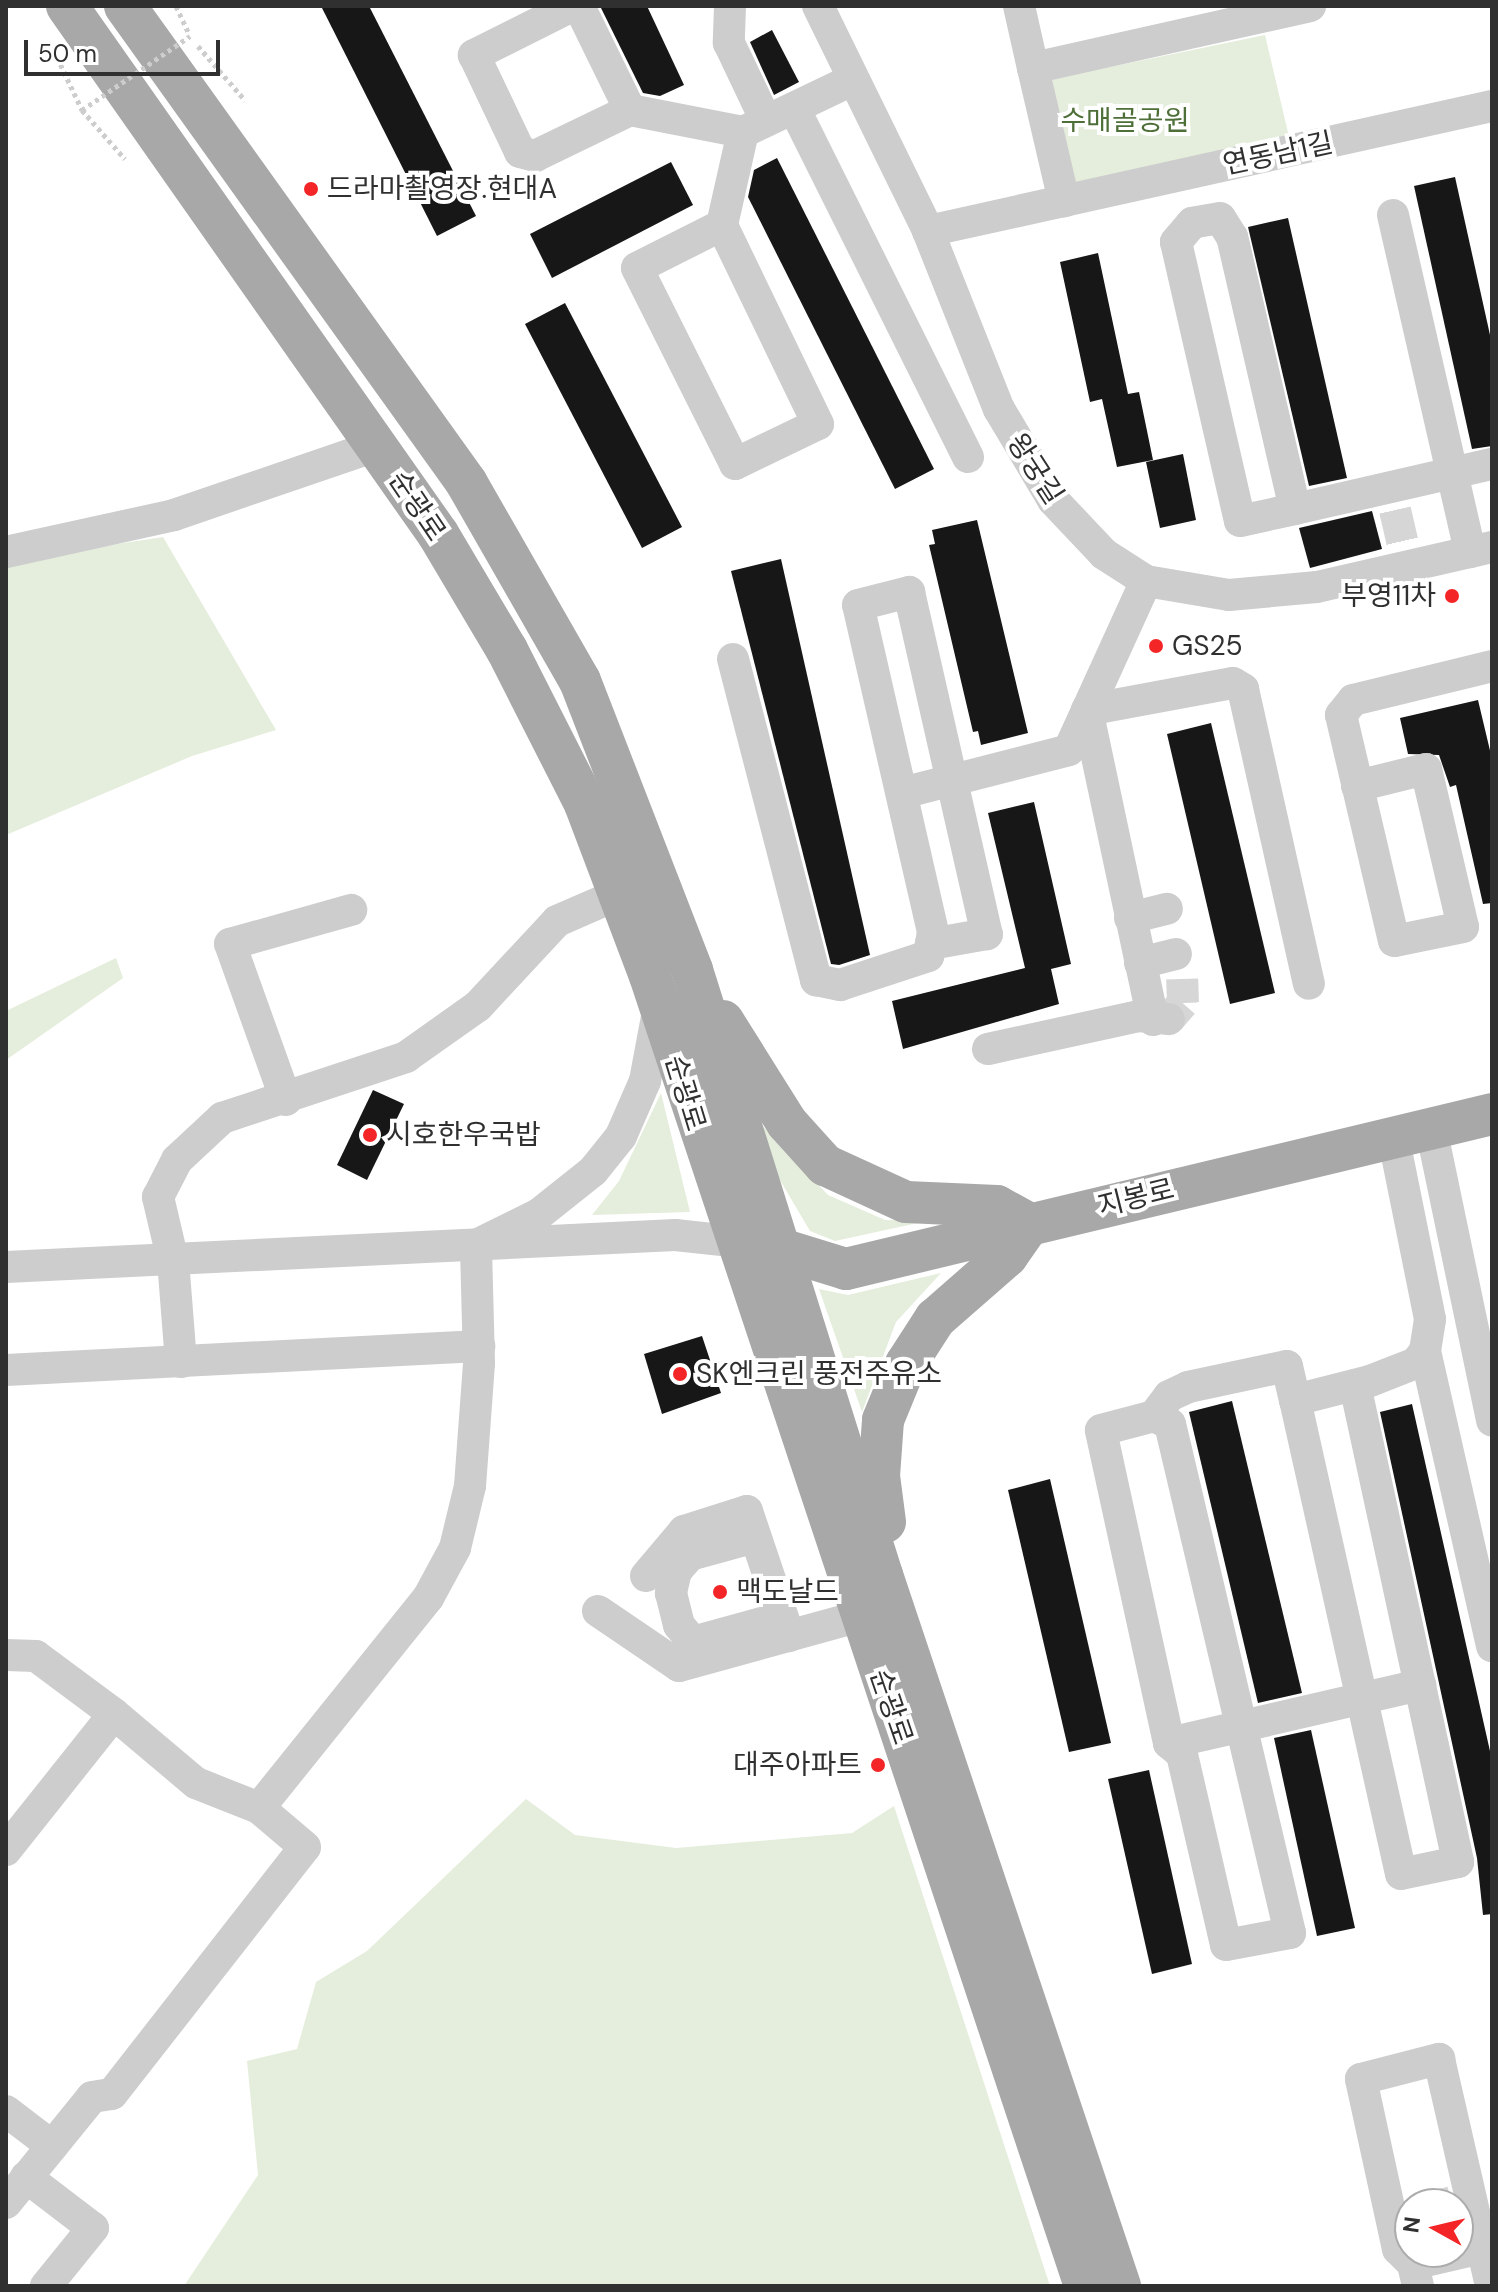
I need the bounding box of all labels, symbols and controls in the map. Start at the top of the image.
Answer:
scale bar [28,24,224,74]
text: 50 m [38,38,97,69]
park label: 수매골공원 [1061,104,1189,138]
street label: 연동남1길 [1220,126,1336,182]
place label: 드라마촬영장.현대A [327,172,557,206]
marker: 드라마촬영장.현대A [302,180,320,198]
street label: 왕궁길 [1000,427,1070,511]
street label: 순광로 [381,465,453,547]
place label: 부영11차 [1341,579,1436,613]
marker: 부영11차 [1443,587,1461,605]
place label: GS25 [1172,629,1243,663]
marker: GS25 [1147,637,1165,655]
street label: 순광로 [658,1051,712,1135]
place label: 시호한우국밥 [386,1118,541,1152]
marker: 시호한우국밥 [361,1126,379,1144]
street label: 지봉로 [1094,1172,1178,1224]
place label: SK엔크린 풍전주유소 [696,1357,942,1391]
marker: SK엔크린 풍전주유소 [671,1365,689,1383]
place label: 맥도날드 [736,1575,839,1609]
marker: 맥도날드 [711,1583,729,1601]
street label: 순광로 [863,1665,919,1749]
place label: 대주아파트 [733,1748,862,1782]
marker: 대주아파트 [869,1756,887,1774]
north arrow [1394,2188,1474,2268]
text: N [1396,2215,1427,2235]

